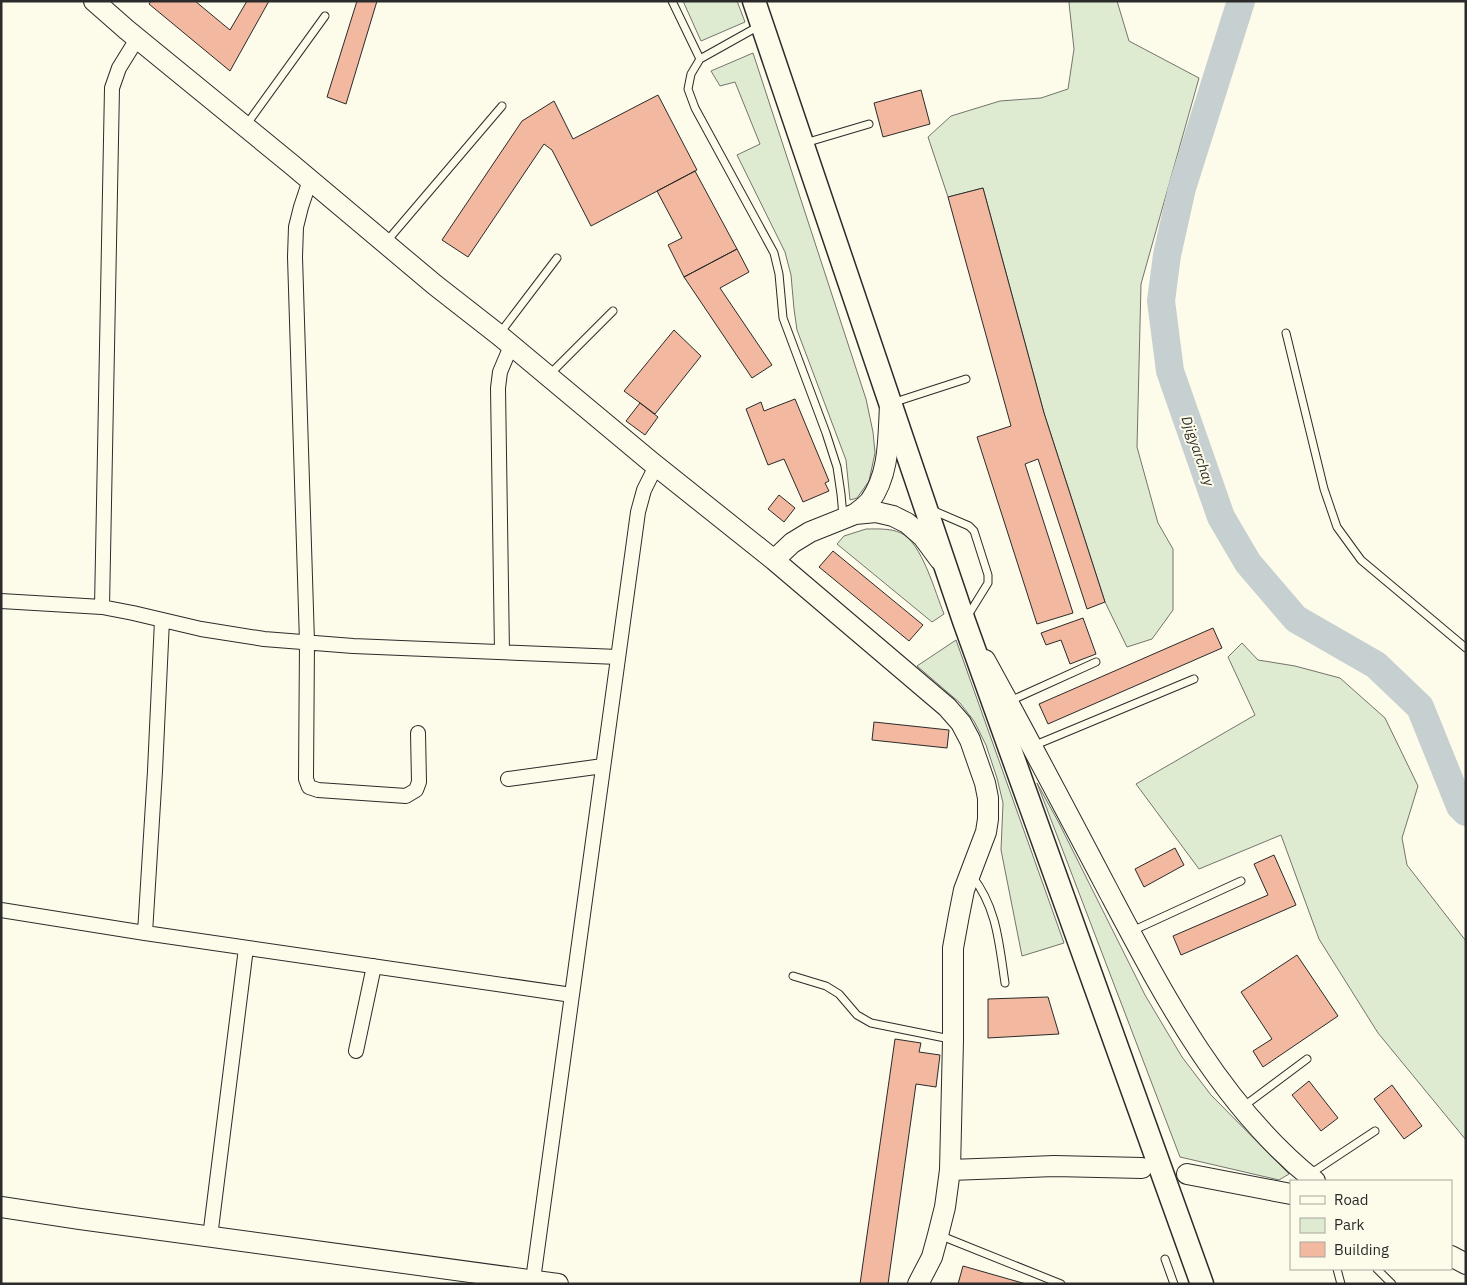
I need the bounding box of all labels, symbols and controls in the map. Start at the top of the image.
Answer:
water label: Djigyarchay [1178,414,1219,490]
legend [1290,1180,1452,1270]
text: Road [1334,1190,1369,1209]
text: Park [1334,1215,1364,1234]
text: Building [1334,1240,1389,1259]

